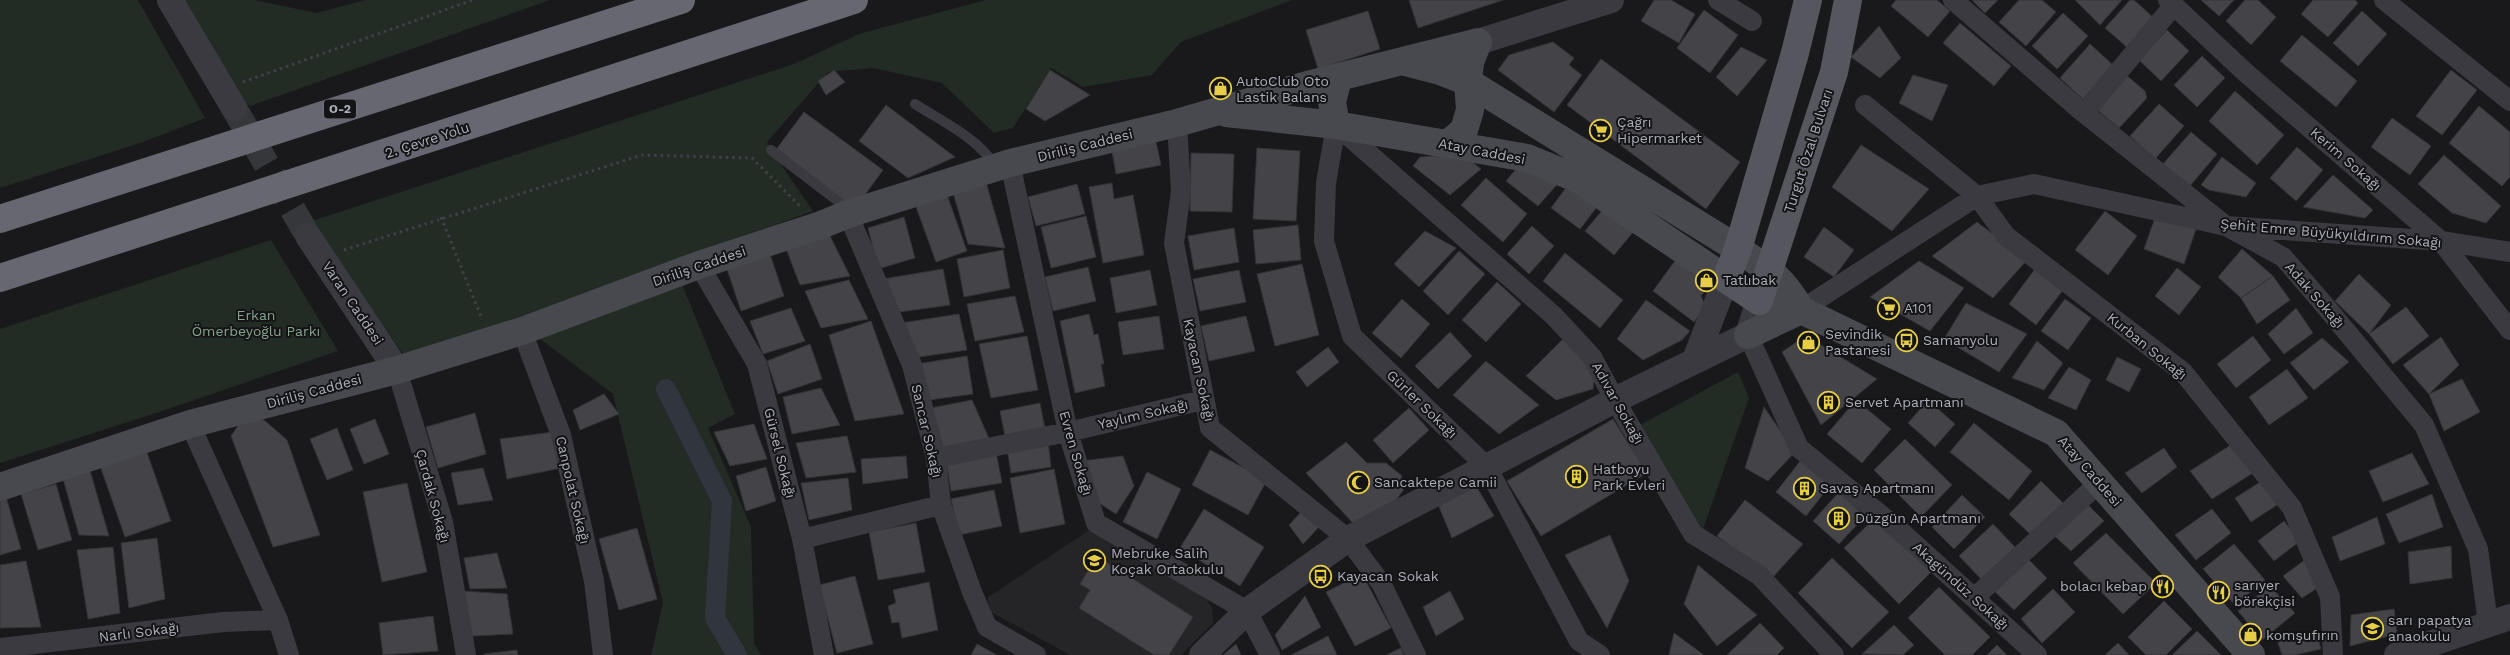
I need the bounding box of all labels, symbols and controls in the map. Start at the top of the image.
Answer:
place label: AutoClub Oto Lastik Balans [1236,73,1329,105]
shop icon: AutoClub Oto Lastik Balans [1208,77,1232,101]
street label: Turgut Özal Bulvarı [1780,87,1836,215]
road number: O-2 [324,100,356,118]
place label: Çağrı Hipermarket [1617,114,1702,146]
supermarket icon: Çağrı Hipermarket [1589,118,1613,142]
street label: 2. Çevre Yolu [383,119,471,161]
street label: Kerim Sokağı [2307,124,2385,194]
street label: Diriliş Caddesi [1036,125,1134,165]
street label: Atay Caddesi [1437,135,1527,167]
street label: Şehit Emre Büyükyıldırım Sokağı [2220,215,2442,251]
street label: Diriliş Caddesi [650,243,748,289]
street label: Varan Caddesi [319,258,387,348]
street label: Adak Sokağı [2282,259,2348,331]
shop icon: Tatlıbak [1695,268,1719,292]
place label: Tatlıbak [1723,272,1776,288]
supermarket icon: A101 [1876,296,1900,320]
place label: A101 [1904,300,1932,316]
park label: Erkan Ömerbeyoğlu Parkı [192,307,320,339]
street label: Kurban Sokağı [2104,309,2190,383]
street label: Kayacan Sokağı [1180,317,1218,423]
place label: Sevindik Pastanesi [1825,326,1890,358]
bus stop icon: Samanyolu [1895,328,1919,352]
shop icon: Sevindik Pastanesi [1797,330,1821,354]
place label: Samanyolu [1923,332,1998,348]
street label: Adıvar Sokağı [1589,359,1647,447]
street label: Gürler Sokağı [1384,367,1460,441]
street label: Diriliş Caddesi [265,371,363,411]
street label: Sancar Sokağı [908,383,946,479]
building icon: Servet Apartmanı [1817,390,1841,414]
place label: Servet Apartmanı [1845,394,1964,410]
street label: Yaylım Sokağı [1096,396,1190,432]
street label: Gürsel Sokağı [761,406,799,500]
street label: Evren Sokağı [1056,409,1096,497]
street label: Atay Caddesi [2055,433,2125,509]
street label: Canpolat Sokağı [553,435,593,545]
street label: Çardak Sokağı [413,447,453,545]
place label: Hatboyu Park Evleri [1593,461,1665,493]
building icon: Hatboyu Park Evleri [1565,465,1589,489]
mosque icon: Sancaktepe Camii [1346,470,1370,494]
place label: Sancaktepe Camii [1374,474,1497,490]
building icon: Savaş Apartmanı [1792,476,1816,500]
place label: Savaş Apartmanı [1820,480,1934,496]
building icon: Düzgün Apartmanı [1827,506,1851,530]
place label: Düzgün Apartmanı [1855,510,1981,526]
street label: Akagündüz Sokağı [1910,539,2012,633]
place label: Mebruke Salih Koçak Ortaokulu [1111,545,1224,577]
school or university icon: Mebruke Salih Koçak Ortaokulu [1083,549,1107,573]
bus stop icon: Kayacan Sokak [1309,564,1333,588]
place label: Kayacan Sokak [1337,568,1439,584]
restaurant icon: bolacı kebap [2151,574,2175,598]
place label: sarıyer börekçisi [2234,577,2295,609]
place label: bolacı kebap [2060,578,2147,594]
restaurant icon: sarıyer börekçisi [2206,581,2230,605]
place label: sarı papatya anaokulu [2388,612,2472,644]
school or university icon: sarı papatya anaokulu [2360,616,2384,640]
street label: Narlı Sokağı [98,619,180,645]
shop icon: komşufırın [2238,623,2262,647]
place label: komşufırın [2266,627,2339,643]

